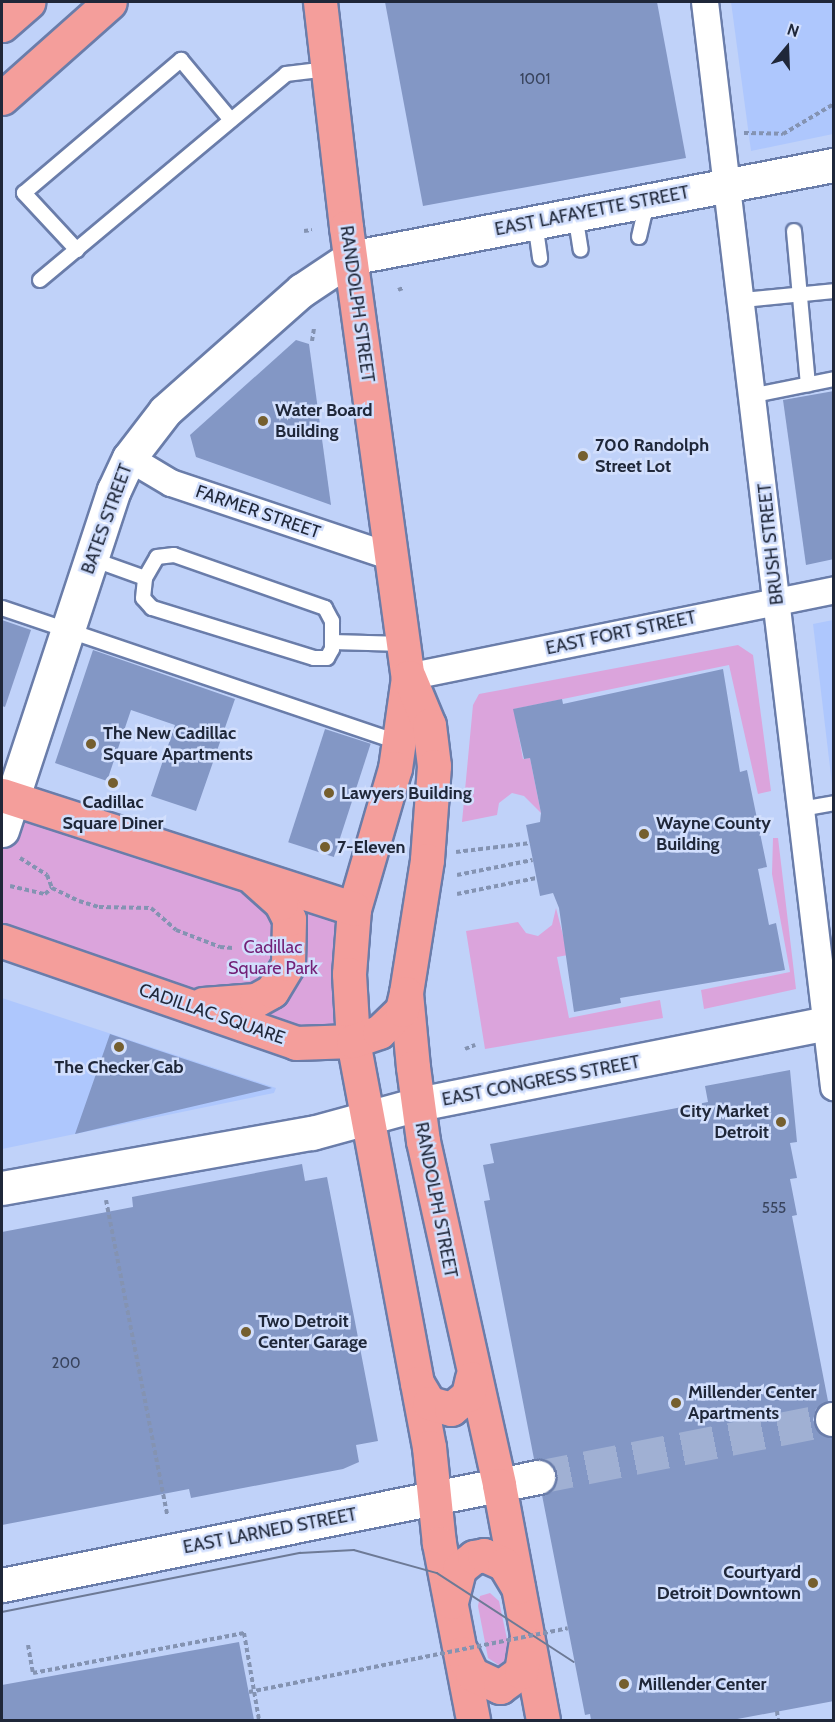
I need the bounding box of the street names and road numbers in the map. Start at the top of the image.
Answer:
street label: EAST LAFAYETTE STREET [493,182,691,240]
street label: RANDOLPH STREET [335,224,379,384]
street label: BATES STREET [77,461,137,577]
street label: FARMER STREET [193,481,323,543]
street label: BRUSH STREET [754,482,788,606]
street label: EAST FORT STREET [544,607,698,659]
street label: CADILLAC SQUARE [136,979,288,1049]
street label: EAST CONGRESS STREET [440,1051,642,1111]
street label: RANDOLPH STREET [410,1120,462,1280]
street label: EAST LARNED STREET [181,1504,359,1558]

